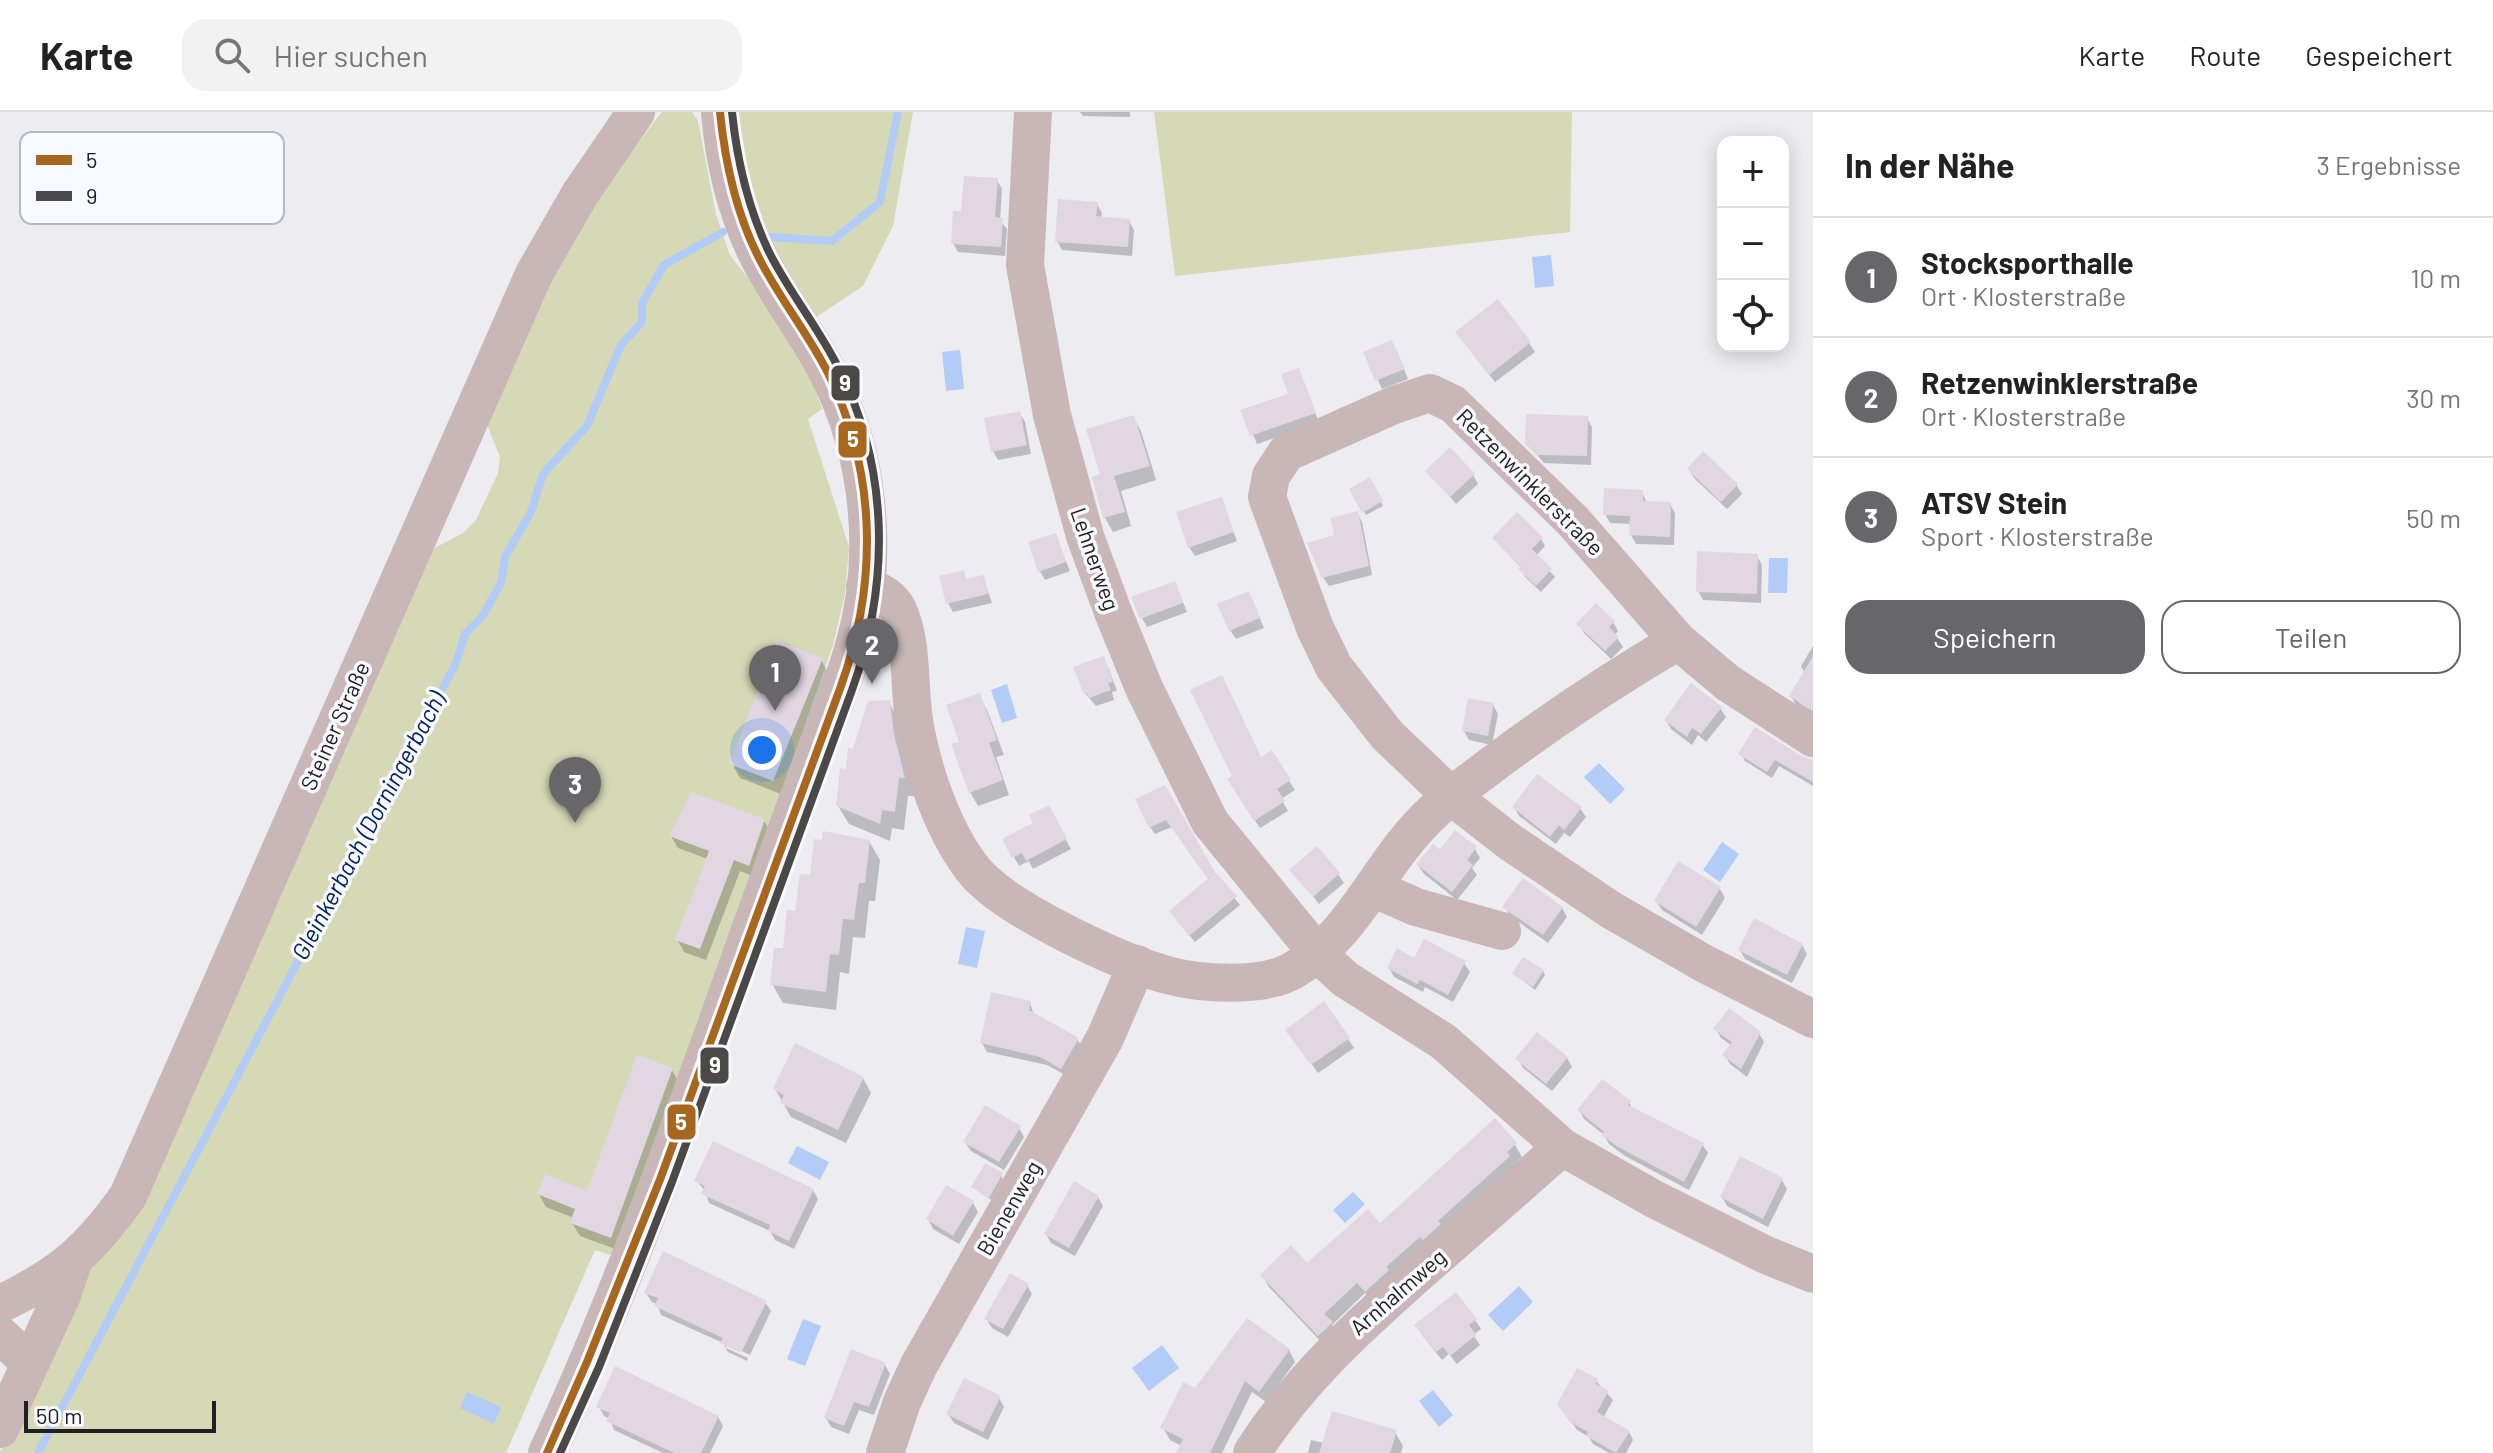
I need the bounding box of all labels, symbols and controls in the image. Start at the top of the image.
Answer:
search box [182,19,742,91]
text: Karte [40,32,134,78]
icon: search [210,33,254,77]
text: Hier suchen [274,37,428,73]
text: Karte [2079,38,2145,72]
text: Route [2189,38,2261,72]
text: Gespeichert [2305,38,2453,72]
legend [20,132,284,224]
map controls [1717,136,1789,352]
button: + [1717,136,1789,208]
text: In der Nähe [1845,144,2015,185]
text: 5 [86,146,97,172]
text: 3 Ergebnisse [2316,149,2461,180]
text: 9 [86,182,97,208]
button: − [1717,208,1789,280]
text: Stocksporthalle [1921,244,2134,280]
text: 1 [1866,262,1876,293]
text: 10 m [2411,262,2461,293]
button: locate [1717,280,1789,352]
text: Ort · Klosterstraße [1921,280,2126,311]
line badge: 9 [830,364,861,402]
text: Retzenwinklerstraße [1921,364,2198,400]
text: 9 [839,369,851,395]
text: 2 [1864,382,1878,413]
text: 30 m [2406,382,2461,413]
text: Ort · Klosterstraße [1921,400,2126,431]
street label: Retzenwinklerstraße [1452,402,1610,560]
line badge: 5 [837,420,868,459]
text: 5 [847,425,859,451]
text: ATSV Stein [1921,484,2067,520]
text: 3 [1864,502,1878,533]
text: 50 m [2406,502,2461,533]
street label: Lehnerweg [1066,504,1126,614]
text: Sport · Klosterstraße [1921,520,2154,551]
button: Speichern [1845,600,2145,674]
button: Teilen [2161,600,2461,674]
pin: 2 [846,618,898,684]
pin: 1 [749,645,801,711]
street label: Steiner Straße [294,657,374,794]
water label: Gleinkerbach (Dorningerbach) [285,685,451,964]
your location [742,730,782,770]
pin: 3 [549,757,601,823]
line badge: 9 [699,1046,730,1085]
text: 9 [709,1051,721,1077]
line badge: 5 [666,1103,697,1141]
text: 5 [675,1108,687,1134]
street label: Bienenweg [971,1155,1046,1260]
street label: Arnhalmweg [1344,1243,1451,1340]
scale bar [24,1397,216,1433]
text: 50 m [36,1402,82,1428]

